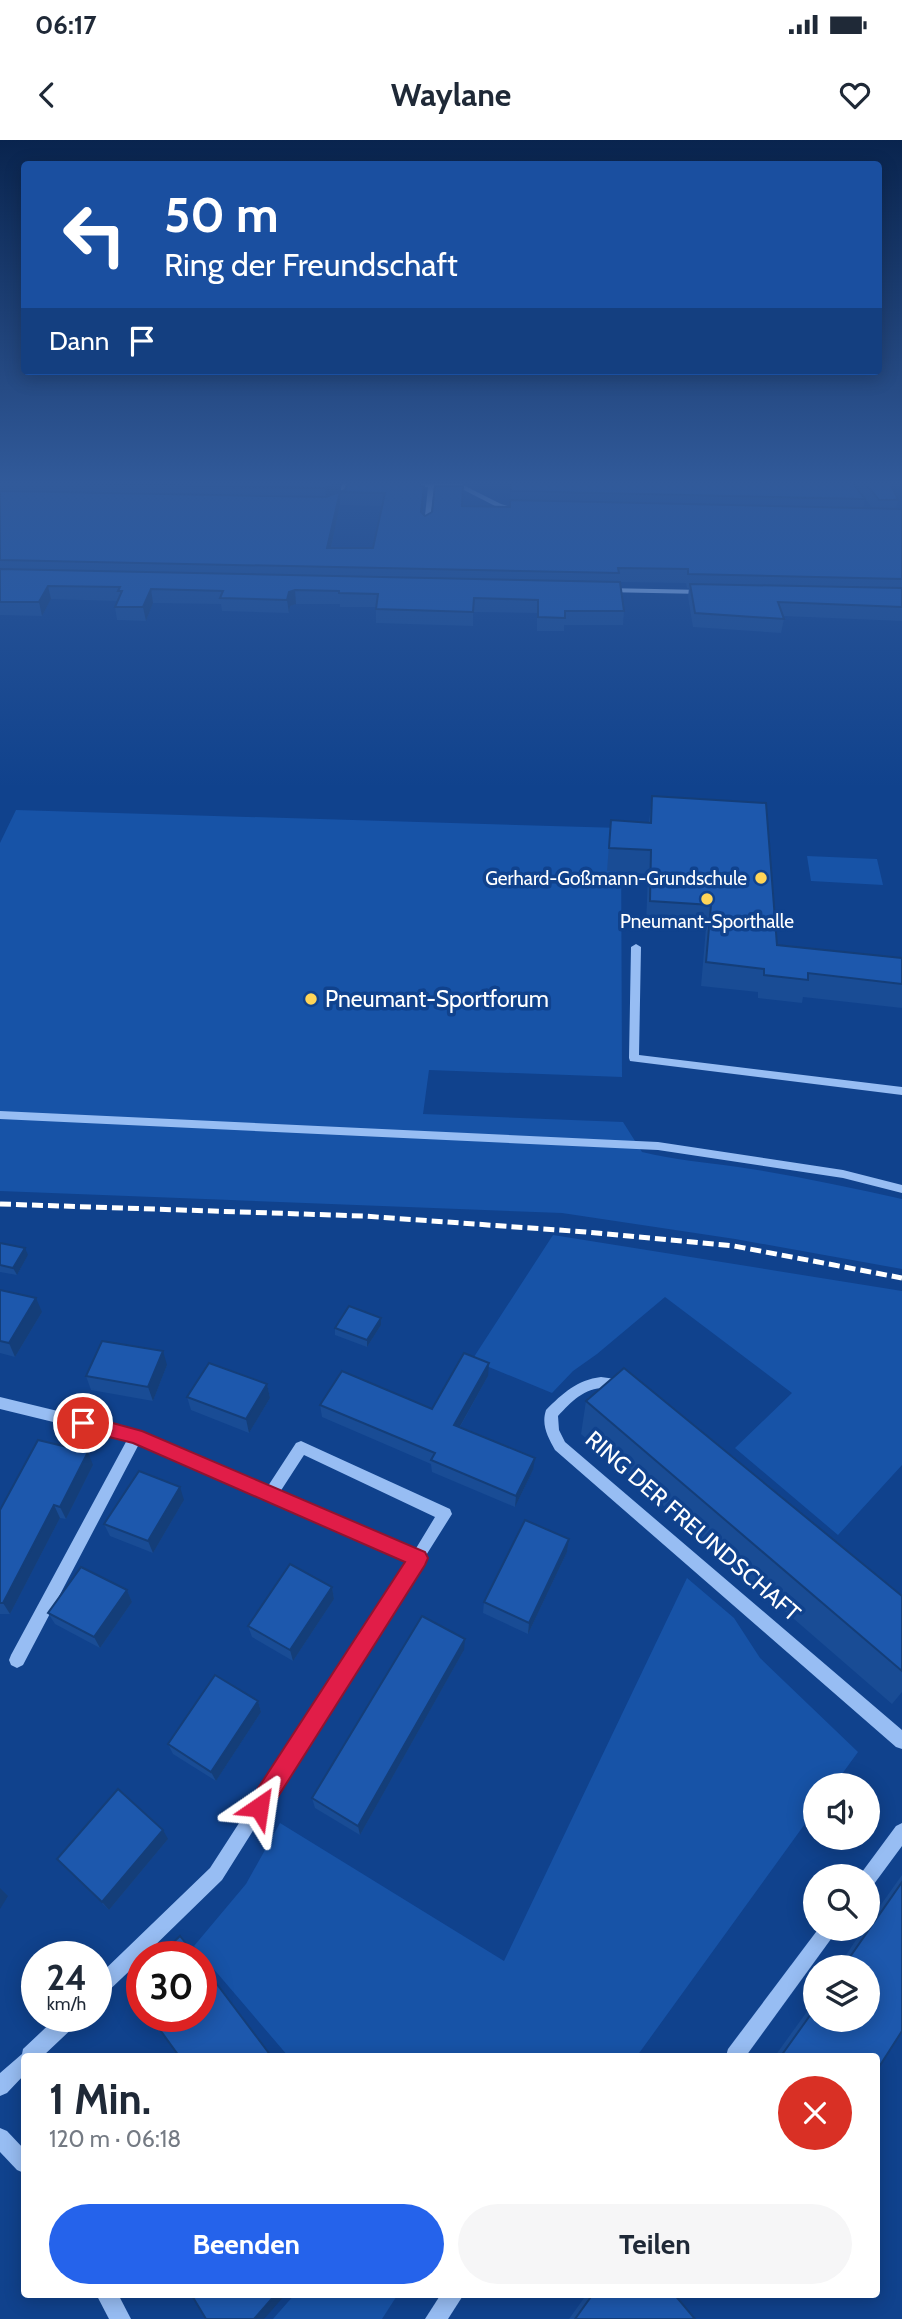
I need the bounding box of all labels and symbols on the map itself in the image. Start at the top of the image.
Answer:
place label: Gerhard-Goßmann-Grundschule [485,867,747,890]
marker: Gerhard-Goßmann-Grundschule [753,870,769,886]
marker: Pneumant-Sporthalle [699,891,715,907]
place label: Pneumant-Sporthalle [620,910,794,933]
place label: Pneumant-Sportforum [325,985,549,1013]
marker: Pneumant-Sportforum [303,991,319,1007]
pin [53,1393,113,1453]
street label: RING DER FREUNDSCHAFT [580,1425,806,1627]
position arrow [222,1770,296,1844]
speed limit sign: 30 [126,1941,217,2032]

